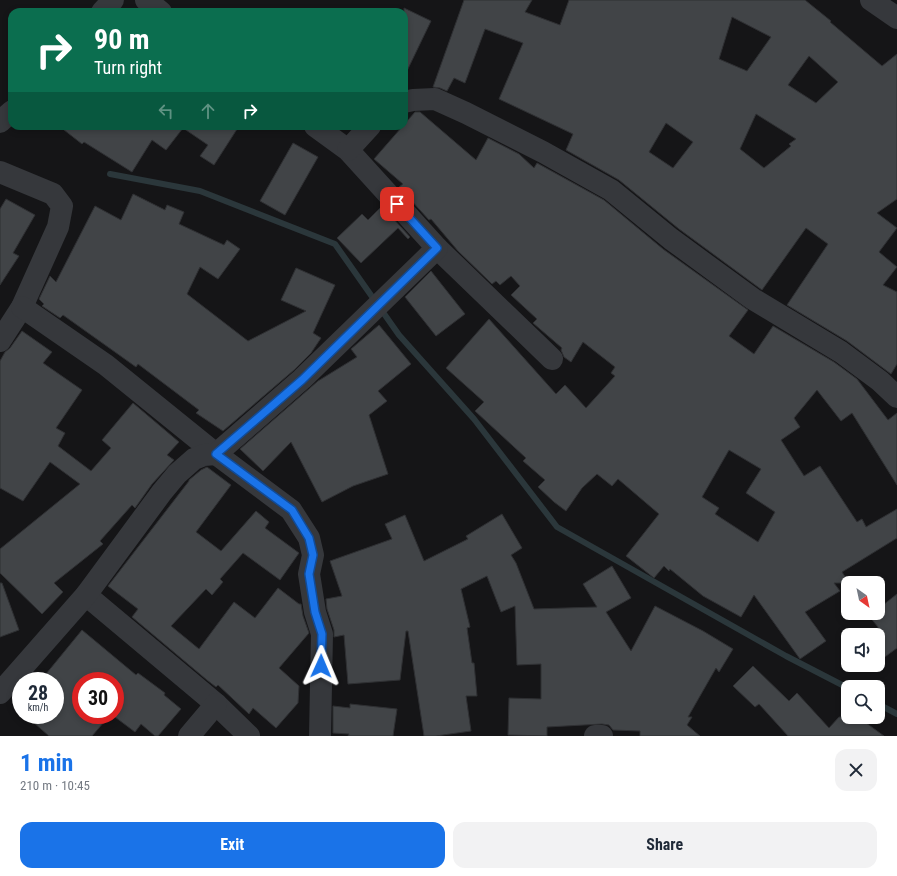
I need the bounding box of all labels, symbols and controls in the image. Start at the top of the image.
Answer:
text: 90 m [94,23,150,56]
icon: right [28,24,80,76]
text: Turn right [94,57,162,78]
icon: left [155,100,177,122]
icon: ahead [197,100,219,122]
icon: right [239,100,261,122]
pin [380,187,414,221]
icon: arrive [386,193,408,215]
north arrow [841,576,885,620]
map controls [841,576,885,724]
button: sound [841,628,885,672]
position arrow [300,645,342,687]
speed limit sign: 30 [72,672,124,724]
button: search [841,680,885,724]
text: 28 [28,681,48,705]
text: km/h [28,702,48,713]
text: 1 min [20,749,73,777]
button: close [835,749,877,791]
text: 210 m · 10:45 [20,778,90,793]
button: Exit [20,822,445,868]
button: Share [453,822,877,868]

